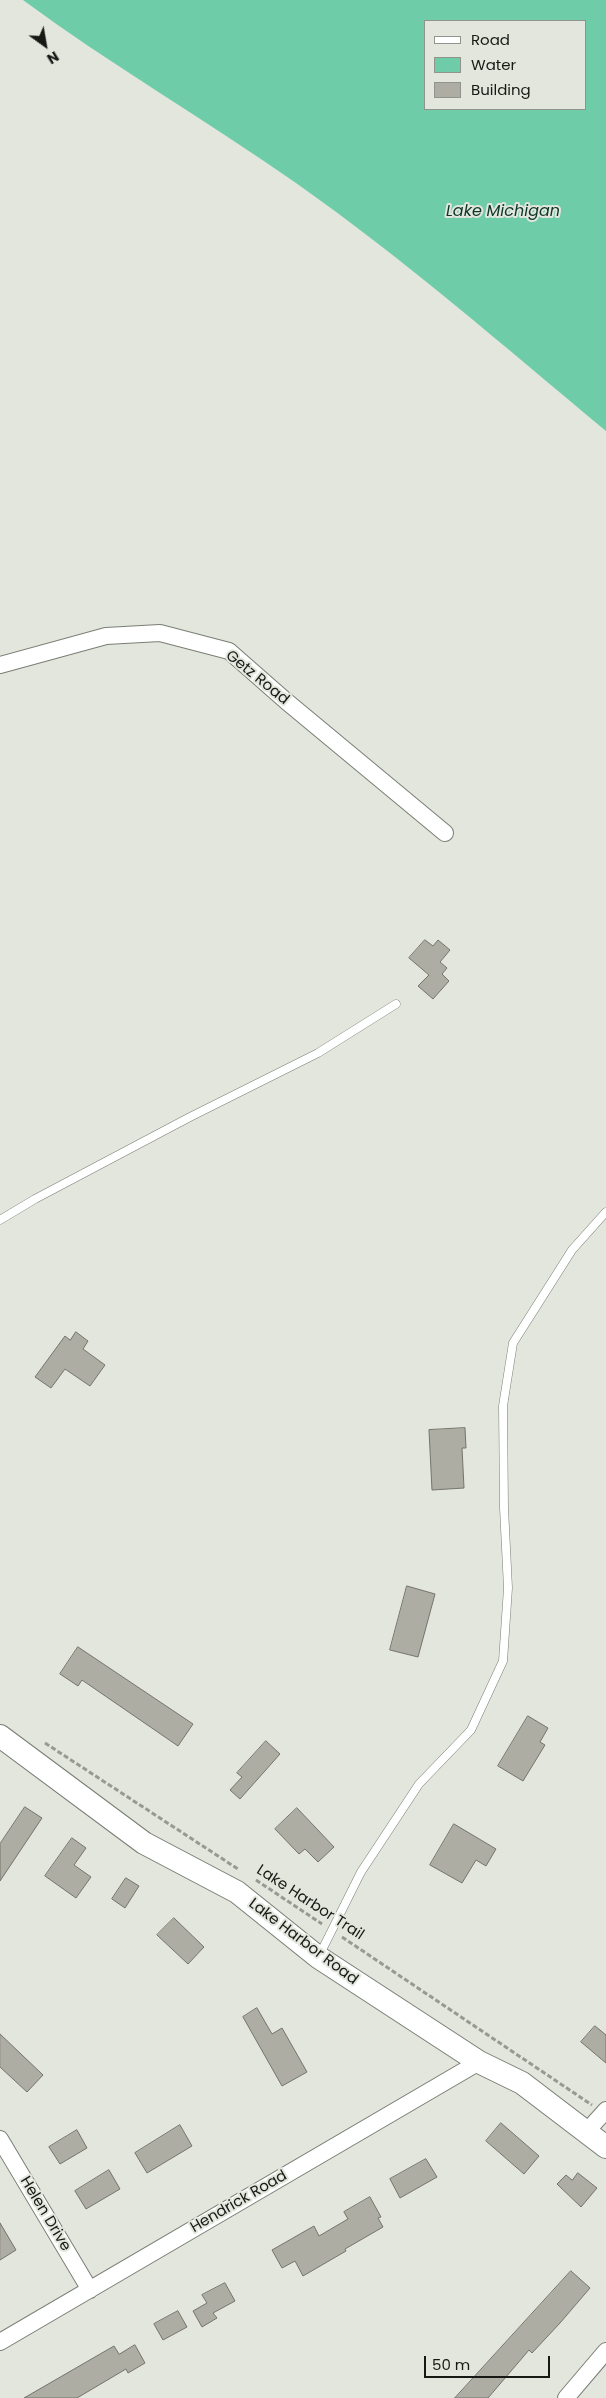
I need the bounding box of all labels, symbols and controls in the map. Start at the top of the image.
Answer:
north arrow [20,20,70,70]
legend [424,20,586,110]
text: Road [471,29,510,50]
text: N [43,46,63,69]
text: Water [471,54,516,75]
text: Building [471,79,531,100]
water label: Lake Michigan [446,202,560,222]
street label: Getz Road [222,647,292,709]
street label: Lake Harbor Trail [253,1862,367,1944]
street label: Lake Harbor Road [245,1895,361,1989]
street label: Hendrick Road [188,2167,290,2237]
street label: Helen Drive [16,2173,74,2255]
scale bar [426,2346,552,2378]
text: 50 m [432,2354,470,2375]

